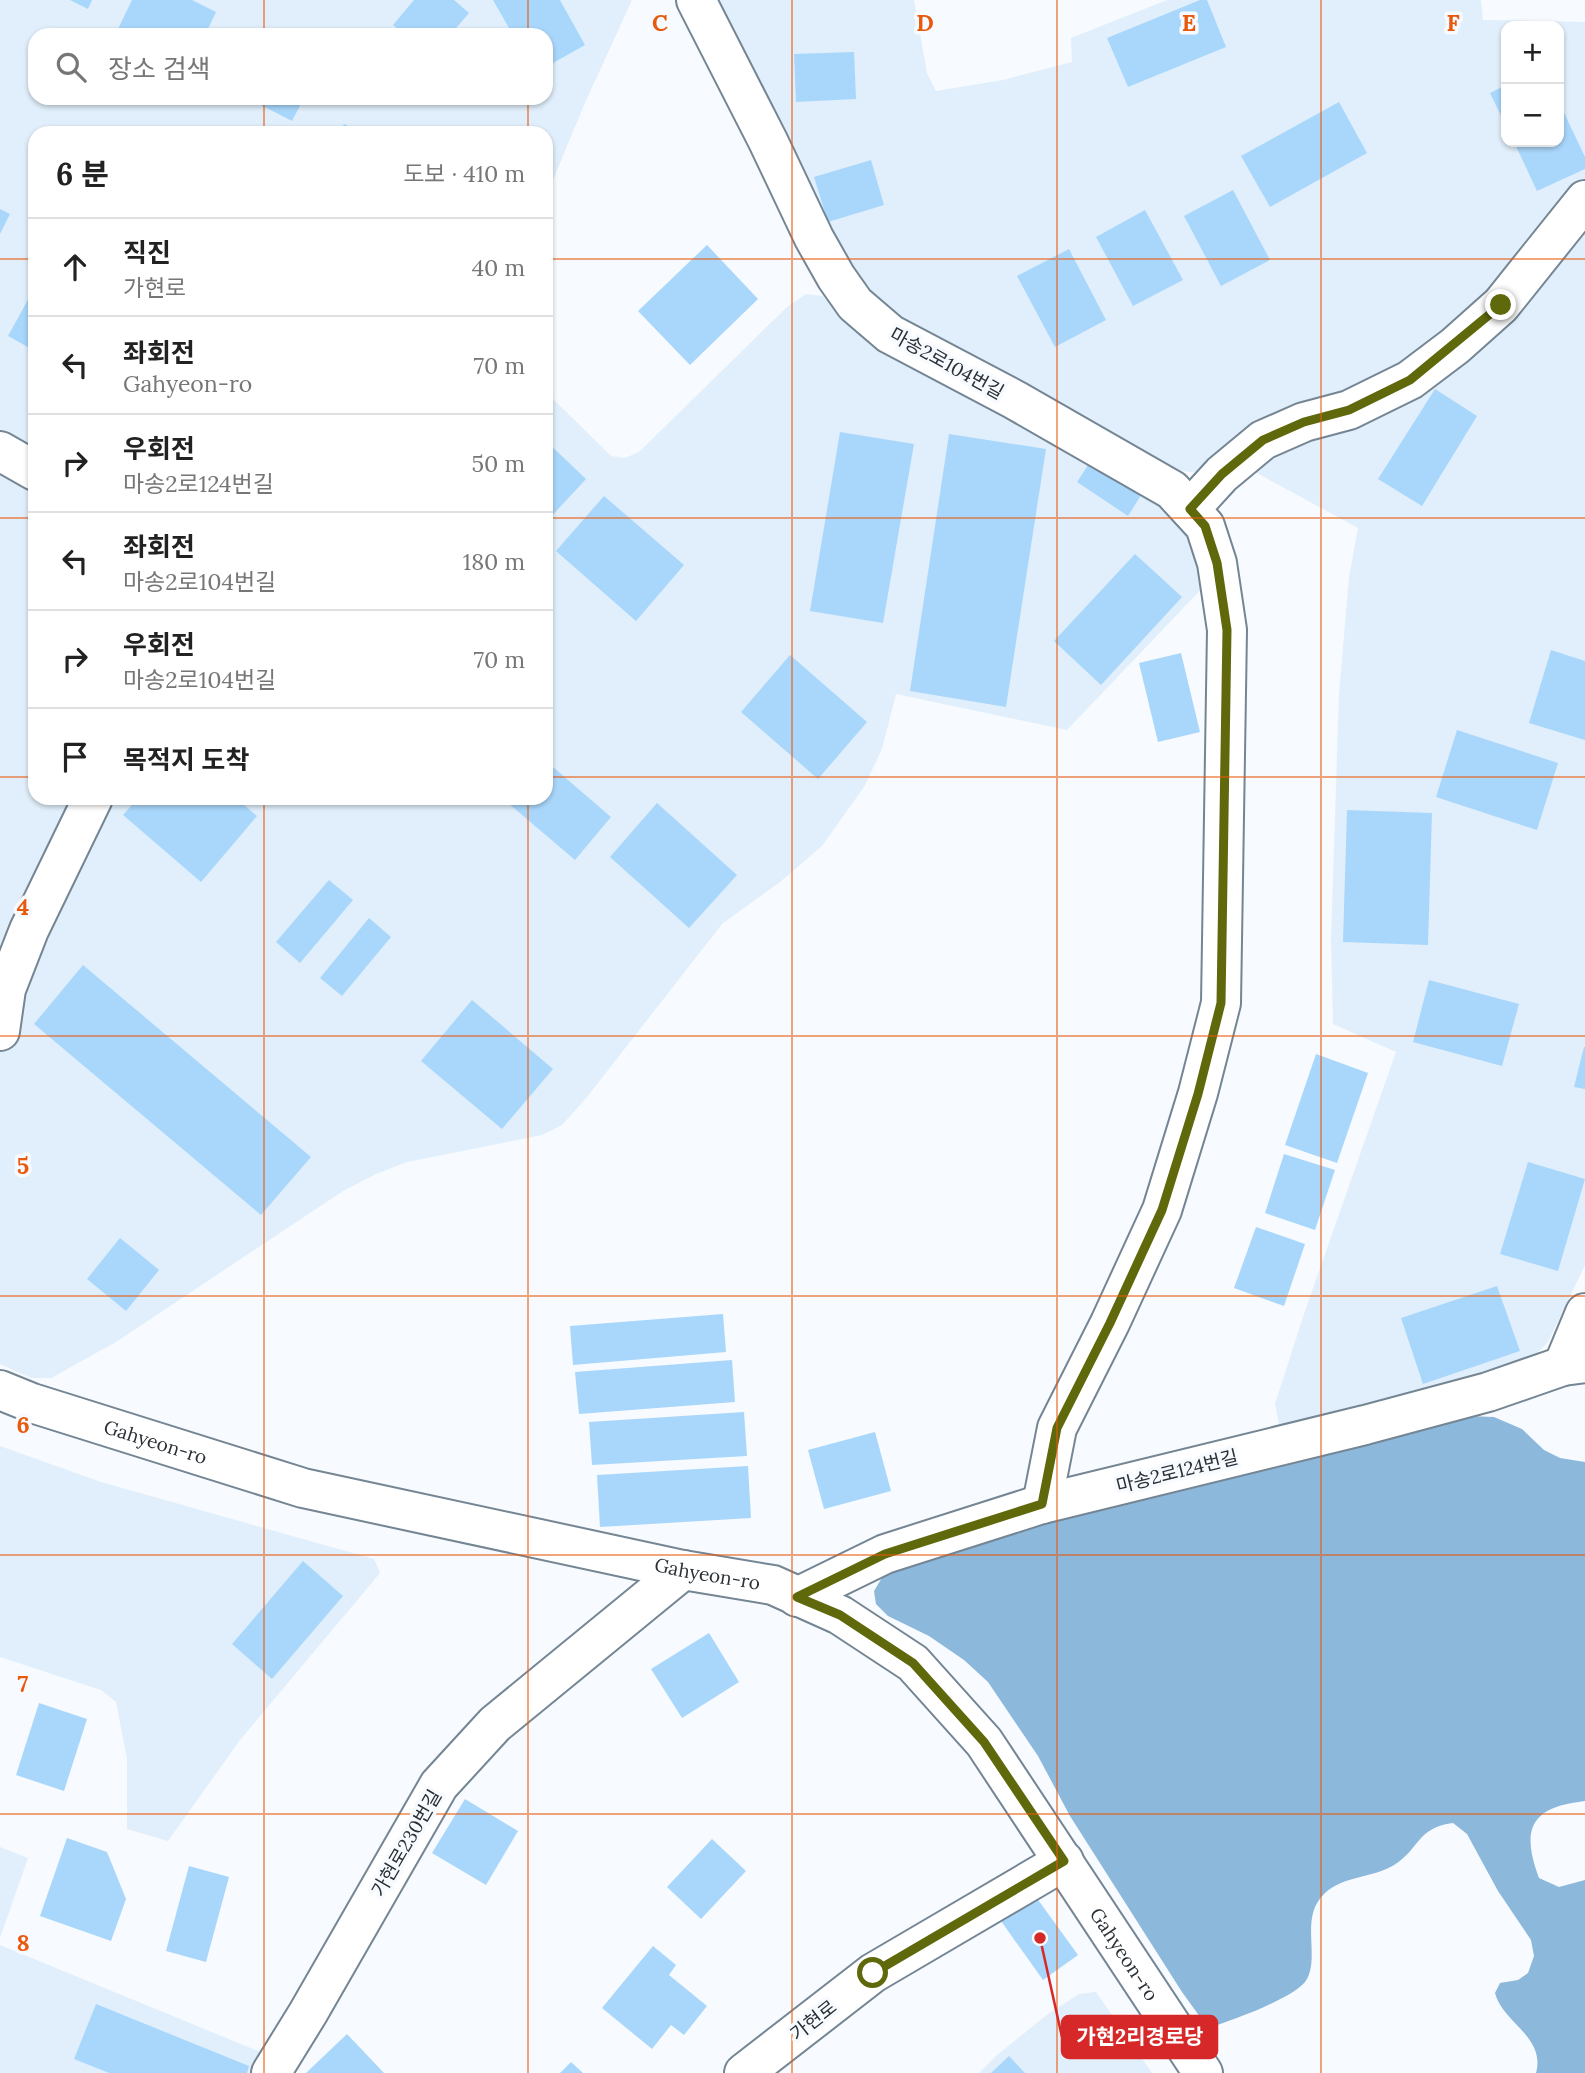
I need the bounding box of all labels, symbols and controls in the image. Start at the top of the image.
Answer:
text: C [652,8,668,37]
text: D [916,8,934,37]
text: E [1182,8,1196,37]
text: F [1446,8,1460,37]
map controls [1501,21,1564,147]
button: + [1501,21,1564,84]
search box [28,28,553,105]
icon: search [52,48,90,86]
text: 장소 검색 [108,52,211,85]
button: − [1501,84,1564,147]
text: 6 분 [56,155,109,193]
text: 도보 · 410 m [403,159,525,188]
text: 직진 [123,236,171,269]
icon: ahead [56,248,94,286]
text: 40 m [472,253,525,282]
text: 가현로 [123,273,186,302]
route end [1485,289,1516,320]
street label: 마송2로104번길 [886,322,1008,404]
text: 좌회전 [123,336,195,369]
icon: left [56,346,94,384]
text: 70 m [474,351,525,380]
text: Gahyeon-ro [123,369,252,398]
text: 우회전 [123,432,195,465]
icon: right [56,444,94,482]
text: 50 m [472,449,525,478]
text: 마송2로124번길 [123,469,274,498]
text: 좌회전 [123,530,195,563]
icon: left [56,542,94,580]
text: 180 m [463,547,525,576]
text: 마송2로104번길 [123,567,276,596]
text: 우회전 [123,628,195,661]
icon: right [56,640,94,678]
text: 70 m [474,645,525,674]
text: 마송2로104번길 [123,665,276,694]
icon: arrive [56,738,94,776]
text: 목적지 도착 [123,743,249,776]
text: 4 [17,892,29,921]
text: 5 [17,1151,29,1180]
text: 6 [16,1410,30,1439]
street label: Gahyeon-ro [101,1414,210,1469]
street label: 마송2로124번길 [1114,1444,1240,1498]
street label: Gahyeon-ro [652,1552,762,1595]
text: 7 [18,1669,29,1698]
street label: 가현로230번길 [366,1785,446,1901]
street label: Gahyeon-ro [1085,1903,1164,2005]
text: 8 [16,1928,30,1957]
route start [857,1957,888,1988]
street label: 가현로 [785,1994,841,2046]
callout: 가현2리경로당 [1062,2016,1217,2058]
text: 가현2리경로당 [1076,2023,1204,2050]

